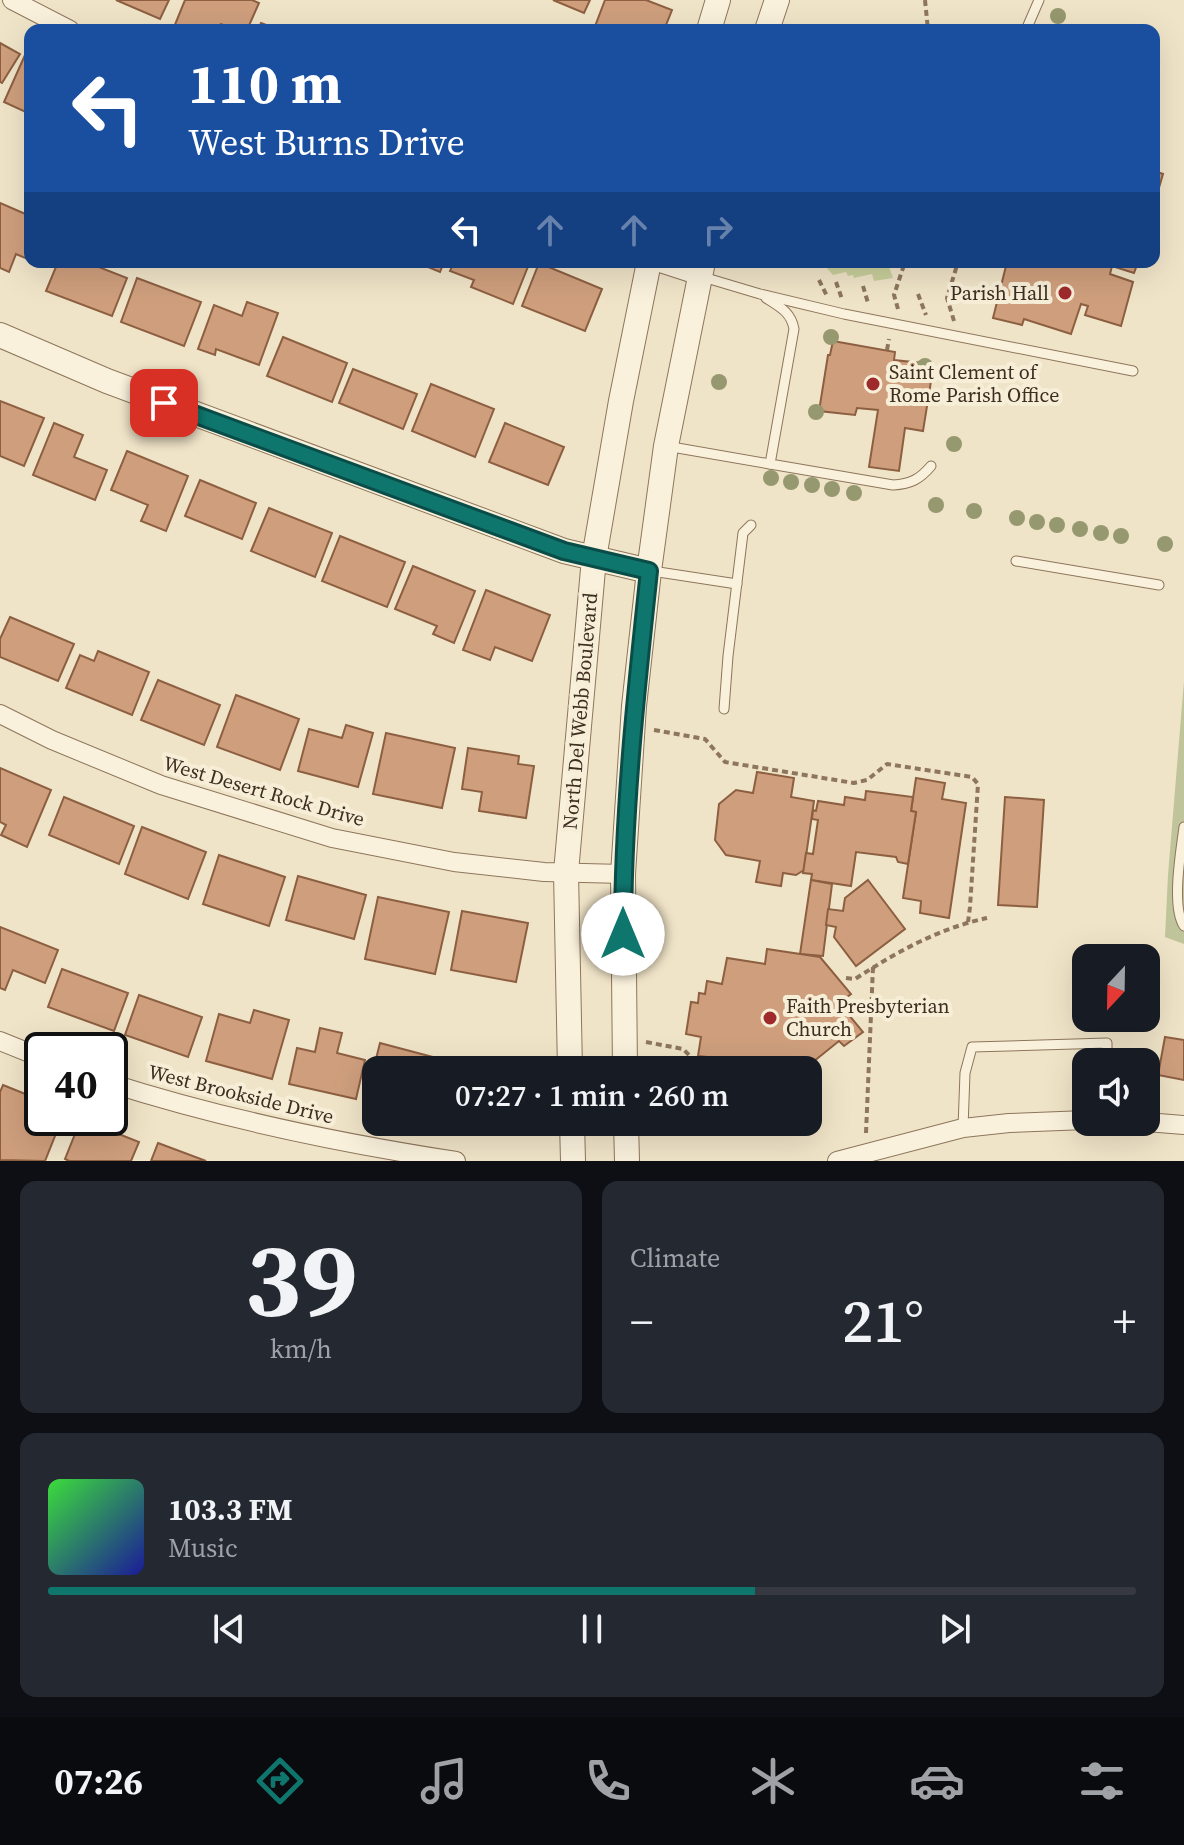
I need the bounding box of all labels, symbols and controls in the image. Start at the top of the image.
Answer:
text: 110 m [188,45,342,122]
icon: left [56,56,160,160]
text: West Burns Drive [188,118,465,167]
icon: left [444,208,488,252]
icon: ahead [528,208,572,252]
icon: ahead [612,208,656,252]
icon: right [696,208,740,252]
place label: Parish Hall [950,279,1049,307]
marker: Parish Hall [1056,284,1074,302]
place label: Saint Clement of Rome Parish Office [889,358,1059,409]
pin [130,369,198,437]
marker: Saint Clement of Rome Parish Office [864,375,882,393]
icon: arrive [142,381,186,425]
street label: North Del Webb Boulevard [556,591,604,831]
street label: West Desert Rock Drive [160,749,368,833]
position arrow [581,892,665,976]
north arrow [1072,944,1160,1032]
map controls [1072,944,1160,1136]
place label: Faith Presbyterian Church [786,992,950,1043]
marker: Faith Presbyterian Church [761,1009,779,1027]
speed limit sign: 40 [24,1032,128,1136]
button: sound [1072,1048,1160,1136]
street label: West Brookside Drive [145,1057,337,1131]
text: 07:27 · 1 min · 260 m [455,1075,729,1116]
text: 39 [245,1207,357,1350]
text: Climate [630,1240,720,1276]
text: 21° [842,1280,924,1362]
text: − [630,1291,653,1352]
text: + [1113,1291,1136,1352]
text: km/h [270,1331,332,1367]
text: 103.3 FM [168,1489,293,1530]
text: Music [168,1530,238,1566]
icon: previous [207,1607,251,1651]
icon: pause [570,1607,614,1651]
icon: next [933,1607,977,1651]
icon: directions [252,1753,308,1809]
icon: music [416,1753,472,1809]
icon: phone [580,1753,636,1809]
icon: climate [745,1753,801,1809]
icon: car [909,1753,965,1809]
icon: filters [1074,1753,1130,1809]
text: 07:26 [54,1757,143,1806]

